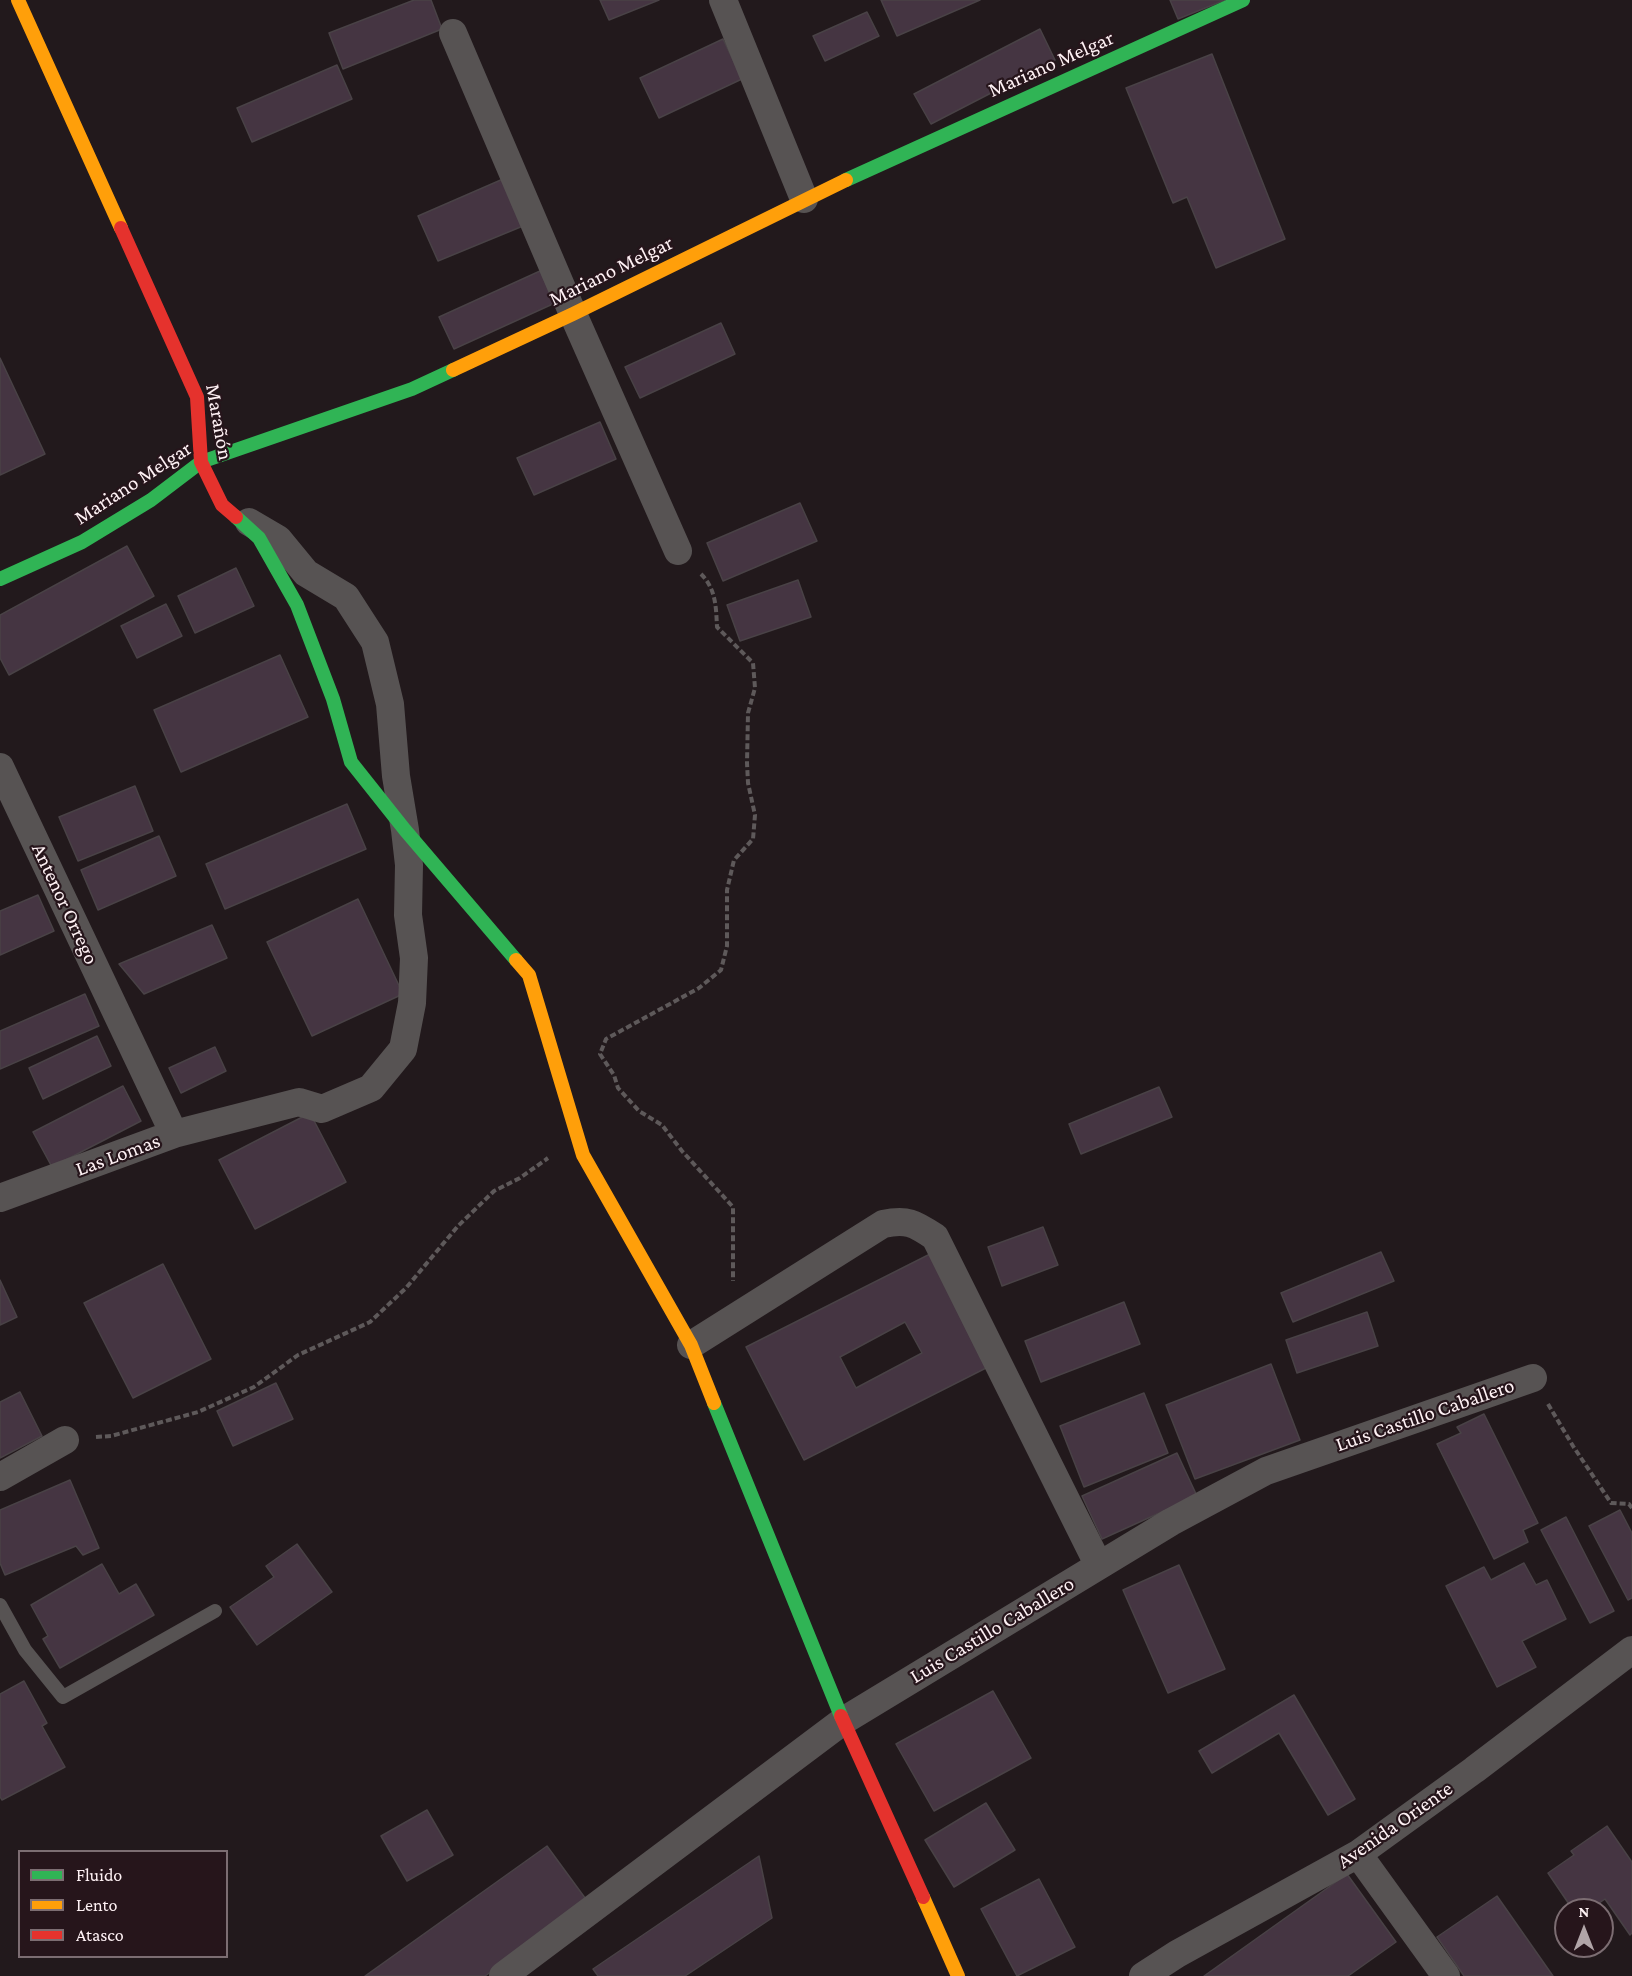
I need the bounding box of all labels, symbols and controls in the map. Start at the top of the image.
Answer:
street label: Mariano Melgar [984,25,1118,103]
street label: Mariano Melgar [545,230,677,312]
street label: Marañón [200,382,238,462]
street label: Mariano Melgar [70,436,196,530]
street label: Antenor Orrego [26,839,104,969]
street label: Las Lomas [72,1128,164,1182]
street label: Luis Castillo Caballero [1332,1373,1518,1457]
street label: Luis Castillo Caballero [905,1571,1079,1689]
street label: Avenida Oriente [1332,1776,1458,1874]
legend [18,1850,228,1958]
text: Fluido [76,1865,122,1885]
text: Lento [76,1895,117,1915]
north arrow [1554,1898,1614,1958]
text: N [1579,1903,1589,1920]
text: Atasco [76,1925,124,1945]

